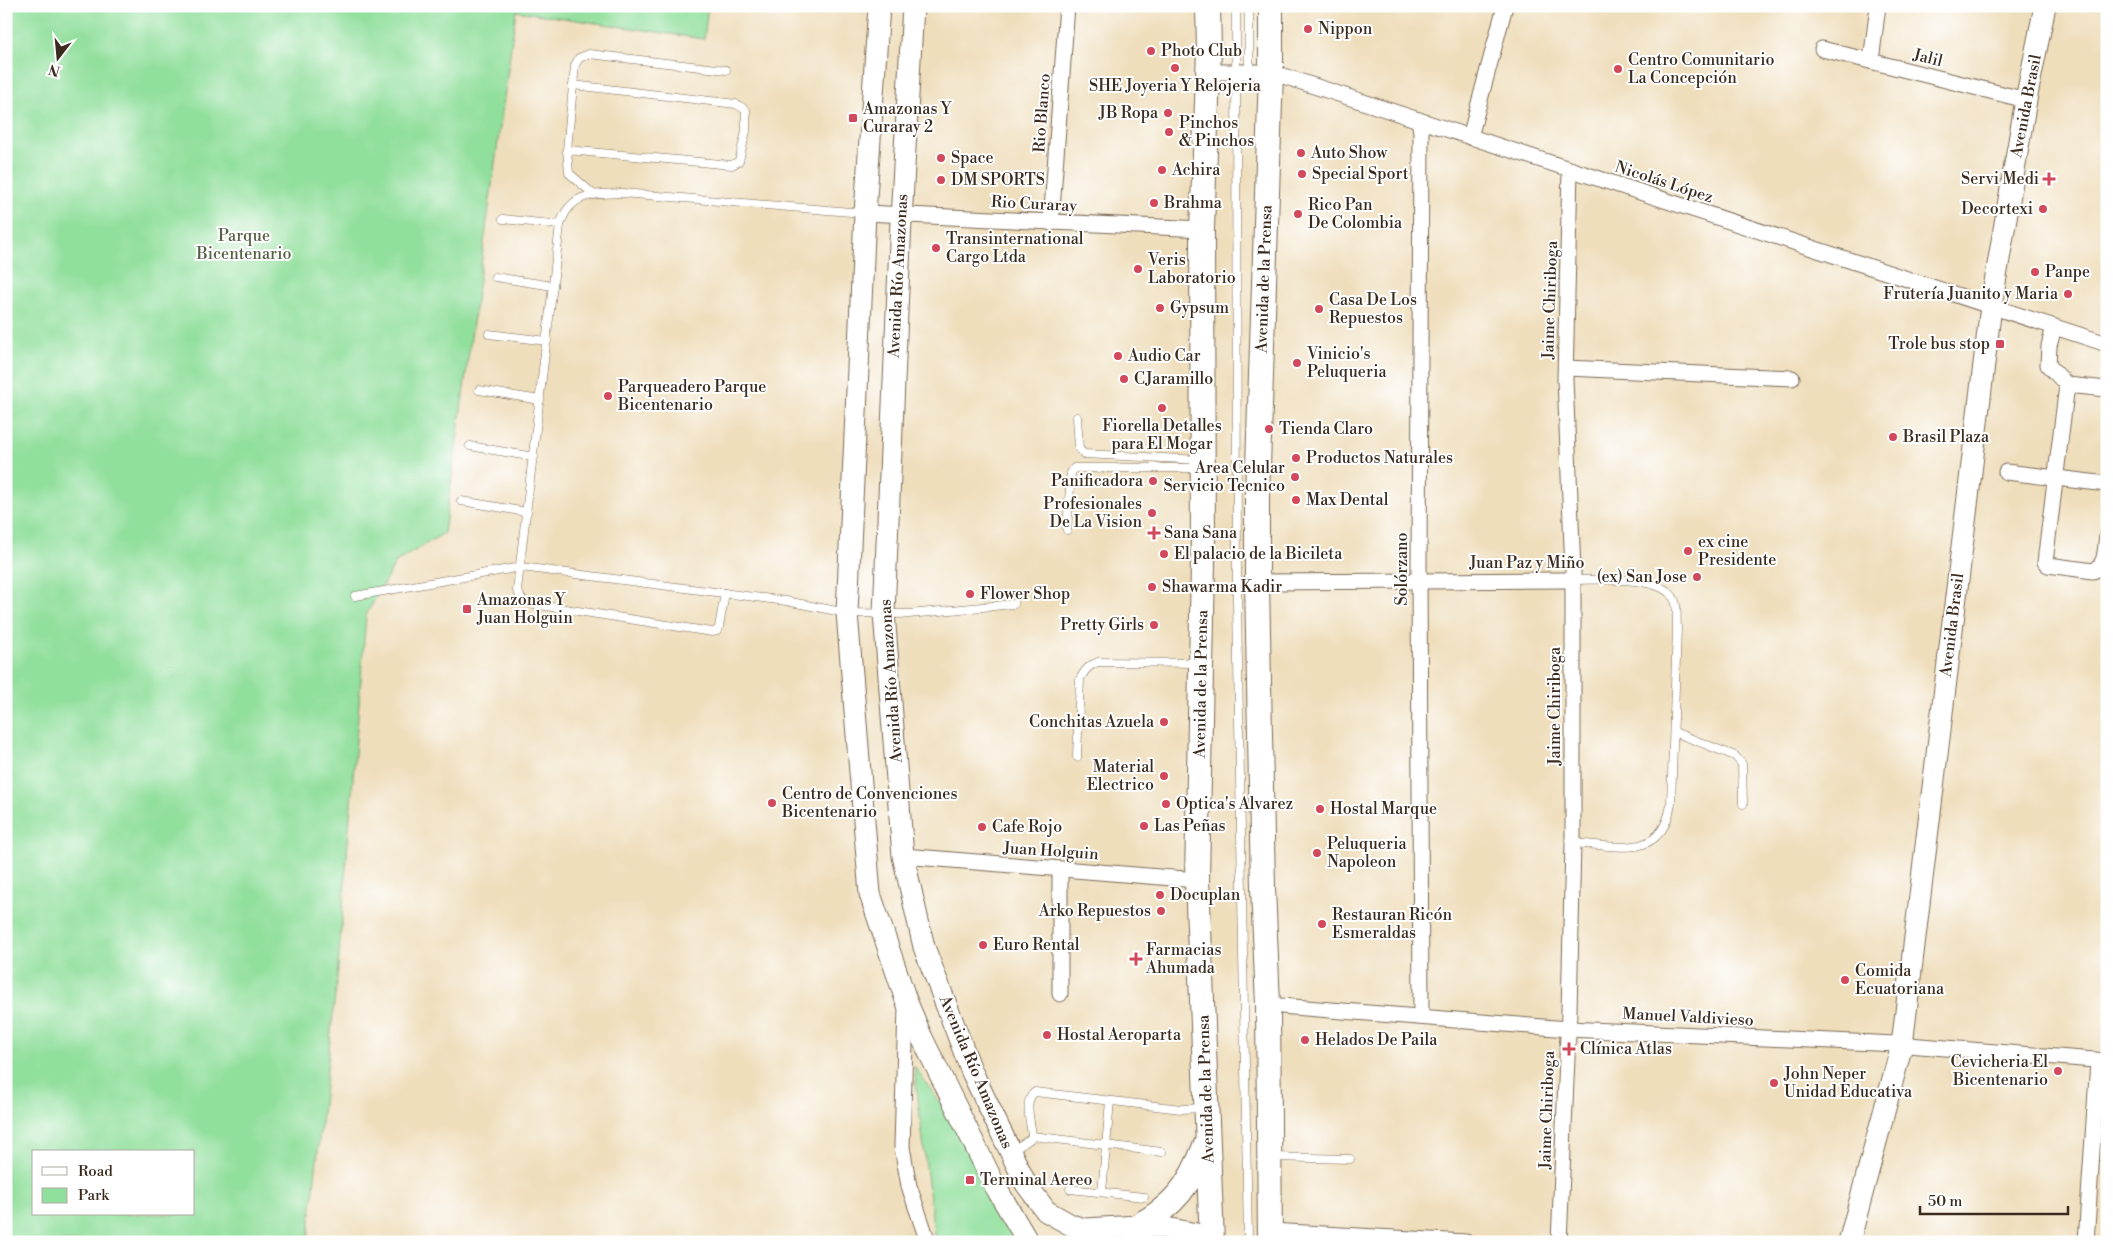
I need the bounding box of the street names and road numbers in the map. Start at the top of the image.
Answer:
street label: Jalil [1910,44,1945,71]
street label: Avenida Brasil [2006,53,2046,160]
street label: Rio Blanco [1029,73,1055,153]
street label: Nicolás López [1612,157,1716,207]
street label: Rio Curaray [990,192,1078,216]
street label: Avenida Río Amazonas [884,193,912,360]
street label: Avenida de la Prensa [1251,204,1277,354]
street label: Jaime Chiriboga [1538,240,1562,360]
street label: Solórzano [1392,532,1412,606]
street label: Juan Paz y Miño [1468,553,1585,573]
street label: Avenida Brasil [1936,572,1968,679]
street label: Avenida Río Amazonas [875,598,907,765]
street label: Avenida de la Prensa [1190,609,1212,759]
street label: Jaime Chiriboga [1545,646,1565,766]
street label: Juan Holguin [1002,838,1100,864]
street label: Avenida Río Amazonas [934,992,1017,1152]
street label: Manuel Valdivieso [1622,1004,1754,1030]
street label: Avenida de la Prensa [1193,1014,1219,1164]
street label: Jaime Chiriboga [1535,1050,1559,1170]

